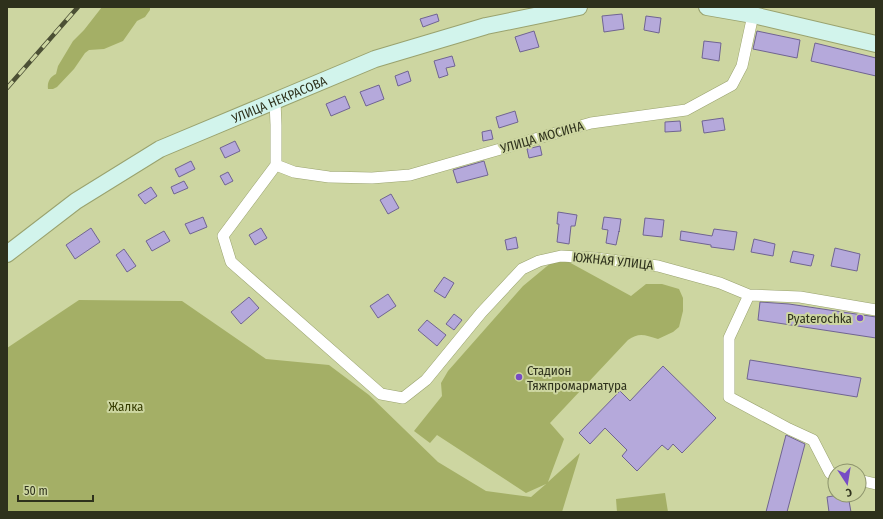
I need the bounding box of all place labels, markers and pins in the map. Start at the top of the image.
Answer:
place label: Pyaterochka [787,311,852,326]
marker: Pyaterochka [855,313,865,323]
place label: Стадион Тяжпромарматура [527,363,627,393]
marker: Стадион Тяжпромарматура [514,372,524,382]

